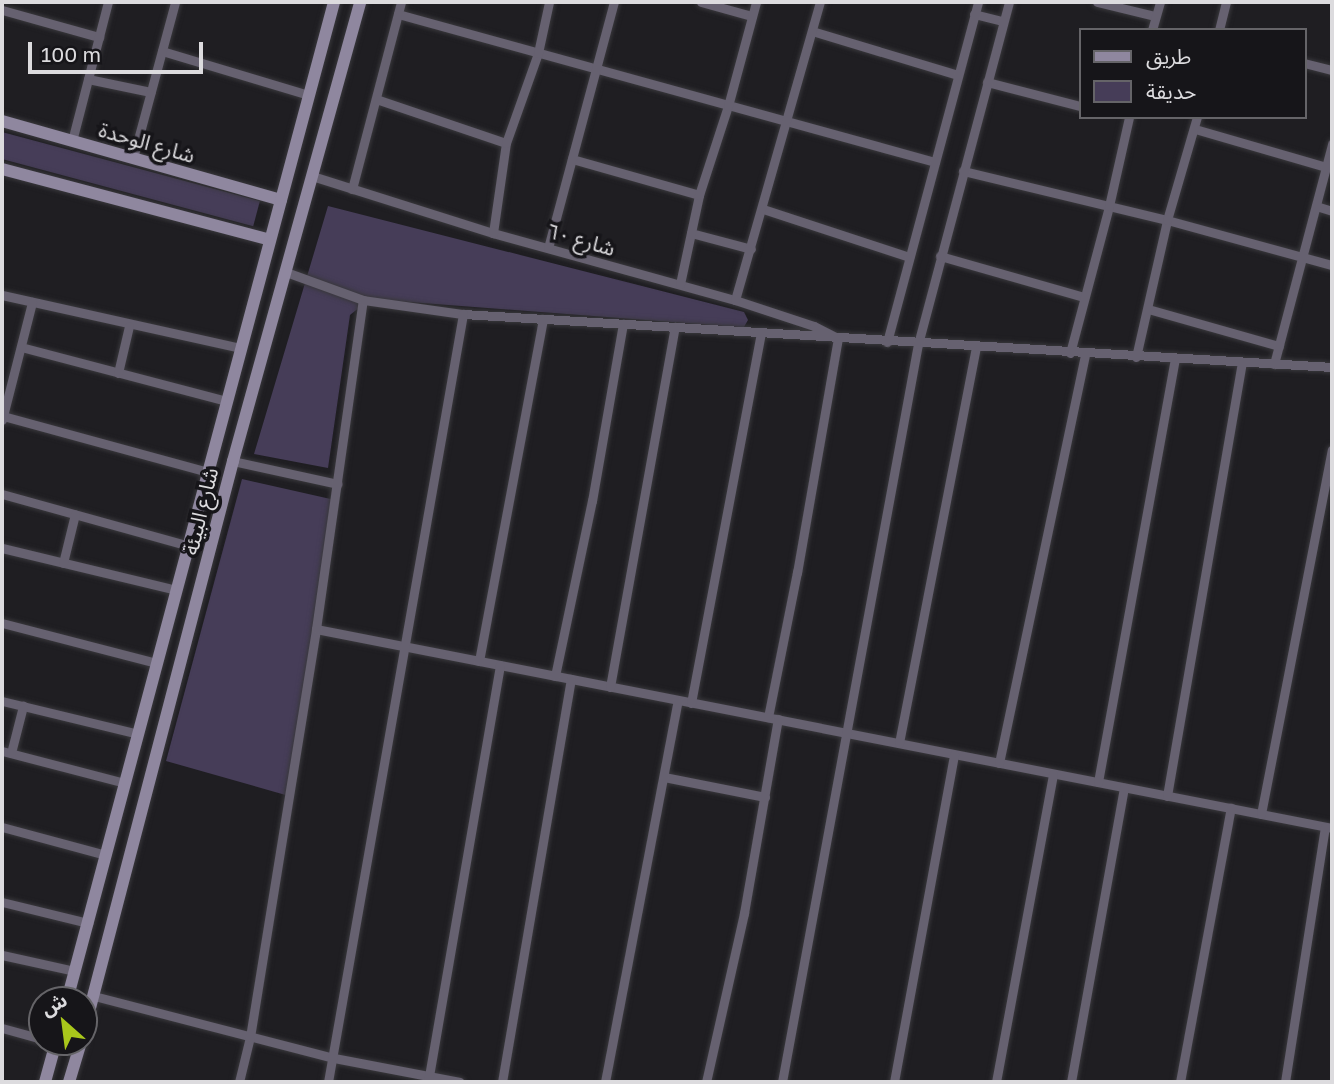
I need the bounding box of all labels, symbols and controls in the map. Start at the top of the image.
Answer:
scale bar [32,28,206,72]
legend [1078,28,1306,119]
text: 100 m [41,41,101,67]
text: طريق [1146,43,1191,69]
text: حديقة [1146,78,1196,104]
street label: شارع الوحدة [96,116,198,168]
street label: شارع ٦٠ [544,217,618,261]
street label: شارع البيئة [177,465,223,557]
north arrow [28,986,98,1056]
text: ش [37,988,71,1020]

